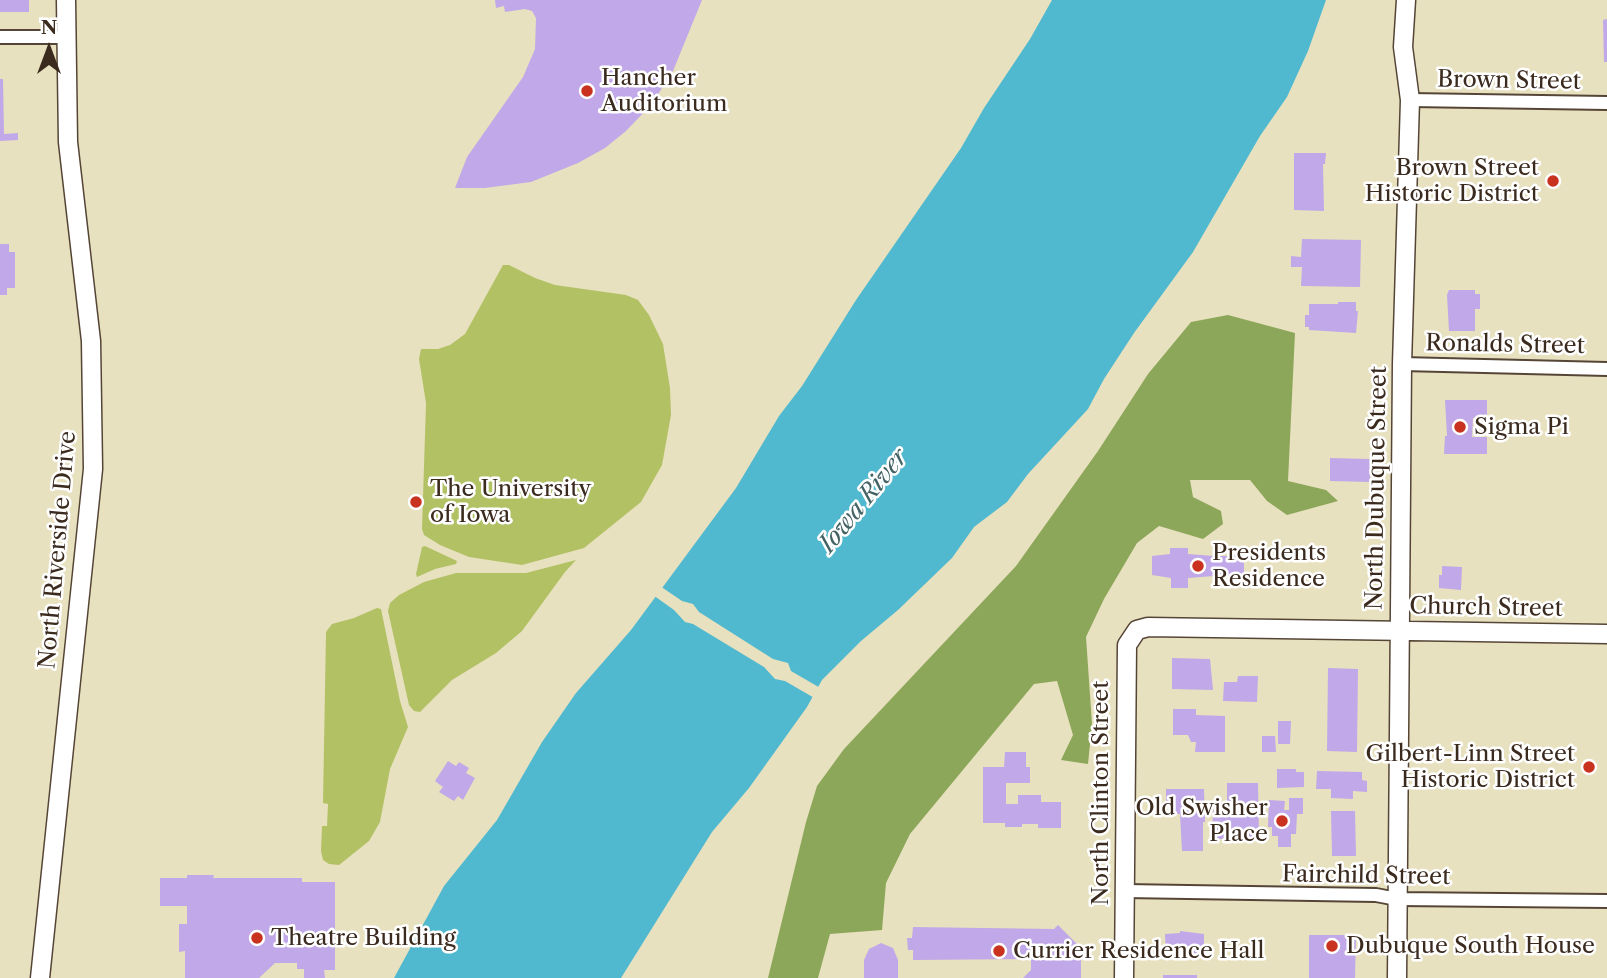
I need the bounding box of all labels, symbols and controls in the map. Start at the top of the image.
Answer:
north arrow [14,14,84,84]
text: N [41,16,57,39]
place label: Hancher Auditorium [601,64,727,118]
street label: Brown Street [1437,66,1581,96]
marker: Hancher Auditorium [579,83,595,99]
place label: Brown Street Historic District [1365,154,1539,208]
marker: Brown Street Historic District [1545,173,1561,189]
street label: Ronalds Street [1425,330,1585,360]
street label: North Dubuque Street [1361,366,1393,610]
place label: Sigma Pi [1474,413,1569,441]
marker: Sigma Pi [1452,419,1468,435]
street label: North Riverside Drive [34,430,82,670]
water label: Iowa River [813,443,915,559]
place label: The University of Iowa [430,475,591,529]
marker: The University of Iowa [408,494,424,510]
place label: Presidents Residence [1212,539,1326,593]
marker: Presidents Residence [1190,558,1206,574]
street label: Church Street [1409,593,1563,623]
street label: North Clinton Street [1087,681,1115,905]
place label: Gilbert-Linn Street Historic District [1366,740,1575,794]
marker: Gilbert-Linn Street Historic District [1581,759,1597,775]
place label: Old Swisher Place [1136,794,1268,848]
marker: Old Swisher Place [1274,813,1290,829]
street label: Fairchild Street [1282,861,1450,891]
place label: Theatre Building [271,924,456,952]
marker: Theatre Building [249,930,265,946]
place label: Dubuque South House [1346,932,1595,960]
place label: Currier Residence Hall [1013,937,1264,965]
marker: Dubuque South House [1324,938,1340,954]
marker: Currier Residence Hall [991,943,1007,959]

